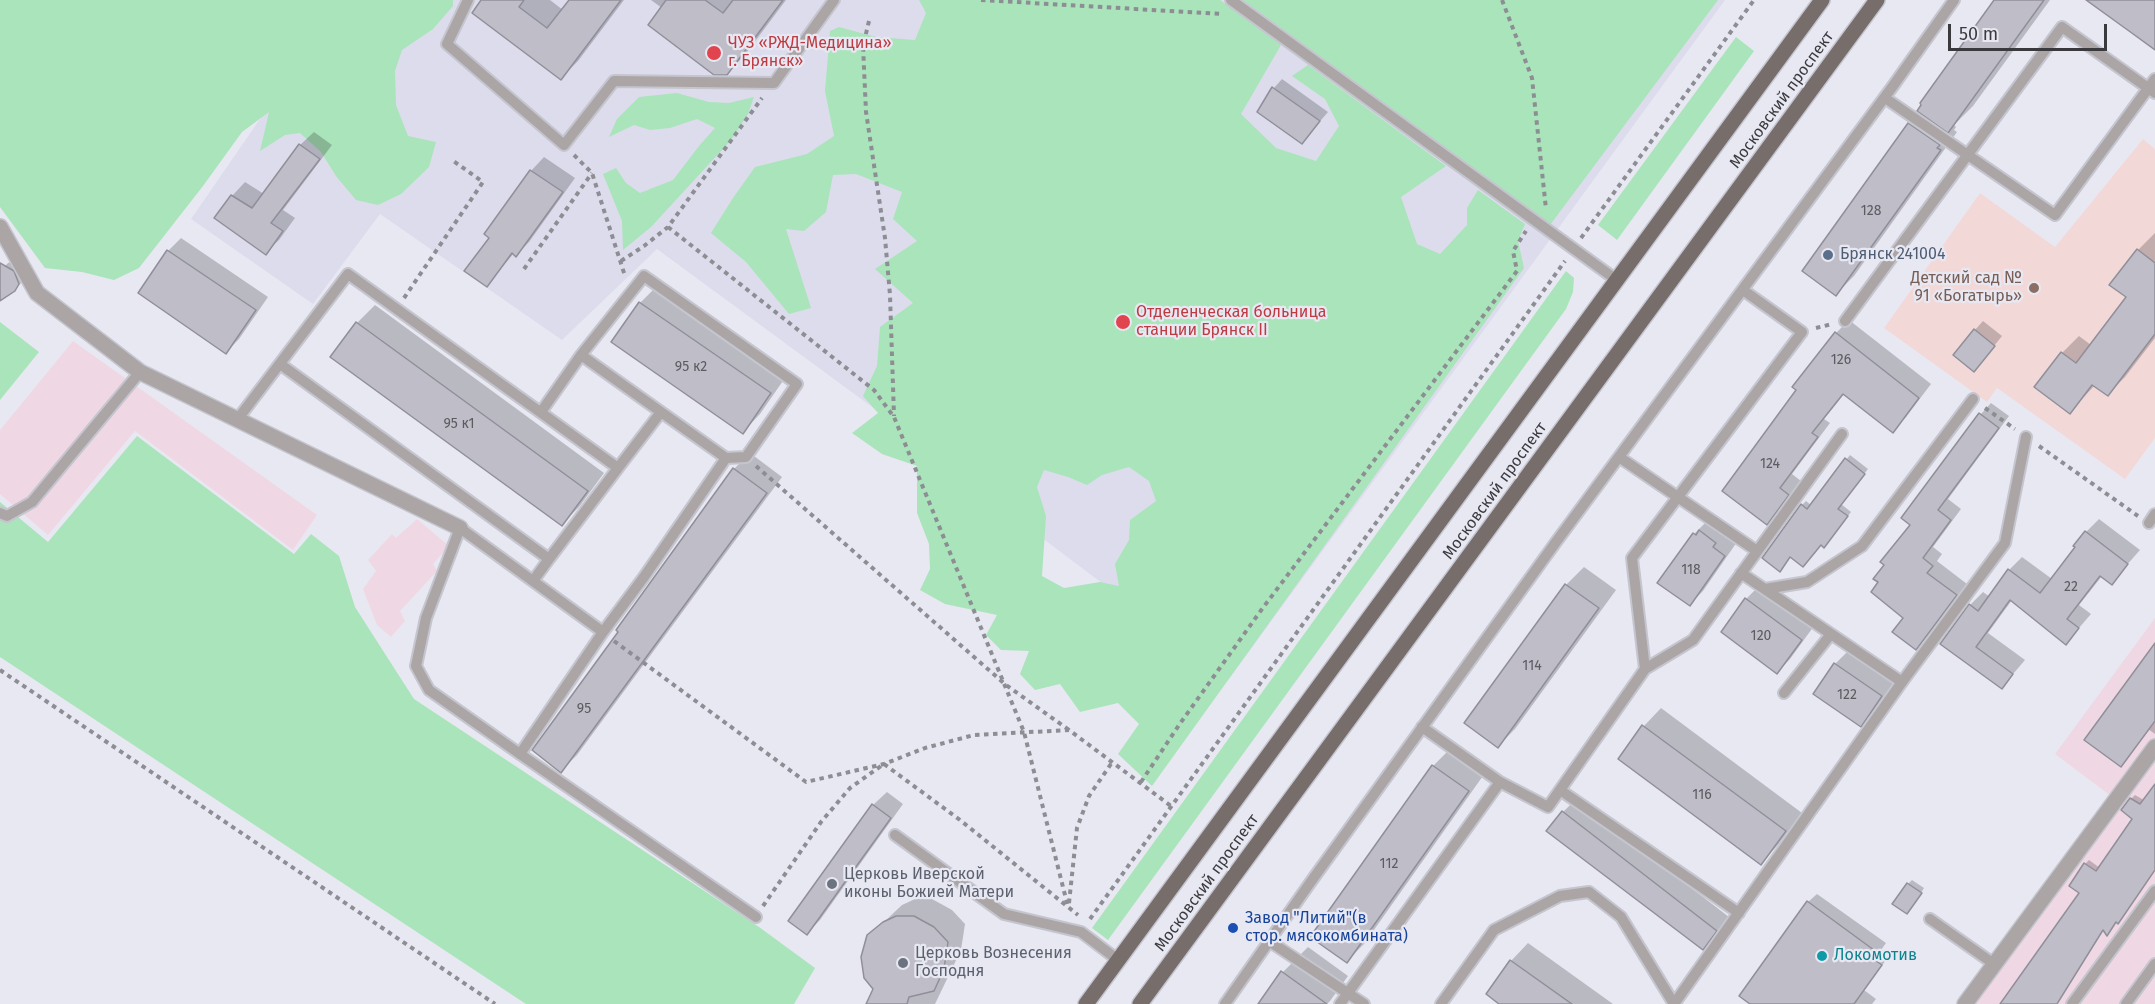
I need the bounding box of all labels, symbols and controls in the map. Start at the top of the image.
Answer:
scale bar [1951,12,2110,50]
text: 50 m [1959,23,1998,45]
street label: Московский проспект [1726,28,1838,172]
place label: ЧУЗ «РЖД-Медицина» г. Брянск» [728,34,892,72]
marker: ЧУЗ «РЖД-Медицина» г. Брянск» [705,44,723,62]
house number: 128 [1861,203,1881,219]
place label: Брянск 241004 [1840,245,1945,265]
marker: Брянск 241004 [1821,248,1835,262]
place label: Детский сад № 91 «Богатырь» [1910,269,2022,307]
marker: Детский сад № 91 «Богатырь» [2027,281,2041,295]
place label: Отделенческая больница станции Брянск II [1136,303,1326,341]
marker: Отделенческая больница станции Брянск II [1114,313,1132,331]
house number: 126 [1831,352,1851,368]
house number: 95 к2 [675,359,707,375]
house number: 95 к1 [443,416,475,432]
street label: Московский проспект [1439,419,1551,563]
house number: 124 [1760,456,1780,472]
house number: 118 [1681,562,1701,578]
house number: 22 [2064,579,2078,595]
house number: 120 [1751,628,1771,644]
house number: 114 [1522,658,1542,674]
house number: 122 [1837,687,1857,703]
house number: 95 [577,701,591,717]
house number: 116 [1692,787,1712,803]
street label: Московский проспект [1151,811,1263,955]
house number: 112 [1380,856,1398,872]
place label: Церковь Иверской иконы Божией Матери [844,865,1014,903]
marker: Церковь Иверской иконы Божией Матери [825,877,839,891]
place label: Завод "Литий"(в стор. мясокомбината) [1245,909,1408,947]
marker: Завод "Литий"(в стор. мясокомбината) [1226,921,1240,935]
place label: Церковь Вознесения Господня [915,944,1072,982]
place label: Локомотив [1834,946,1917,966]
marker: Локомотив [1815,949,1829,963]
marker: Церковь Вознесения Господня [896,956,910,970]

